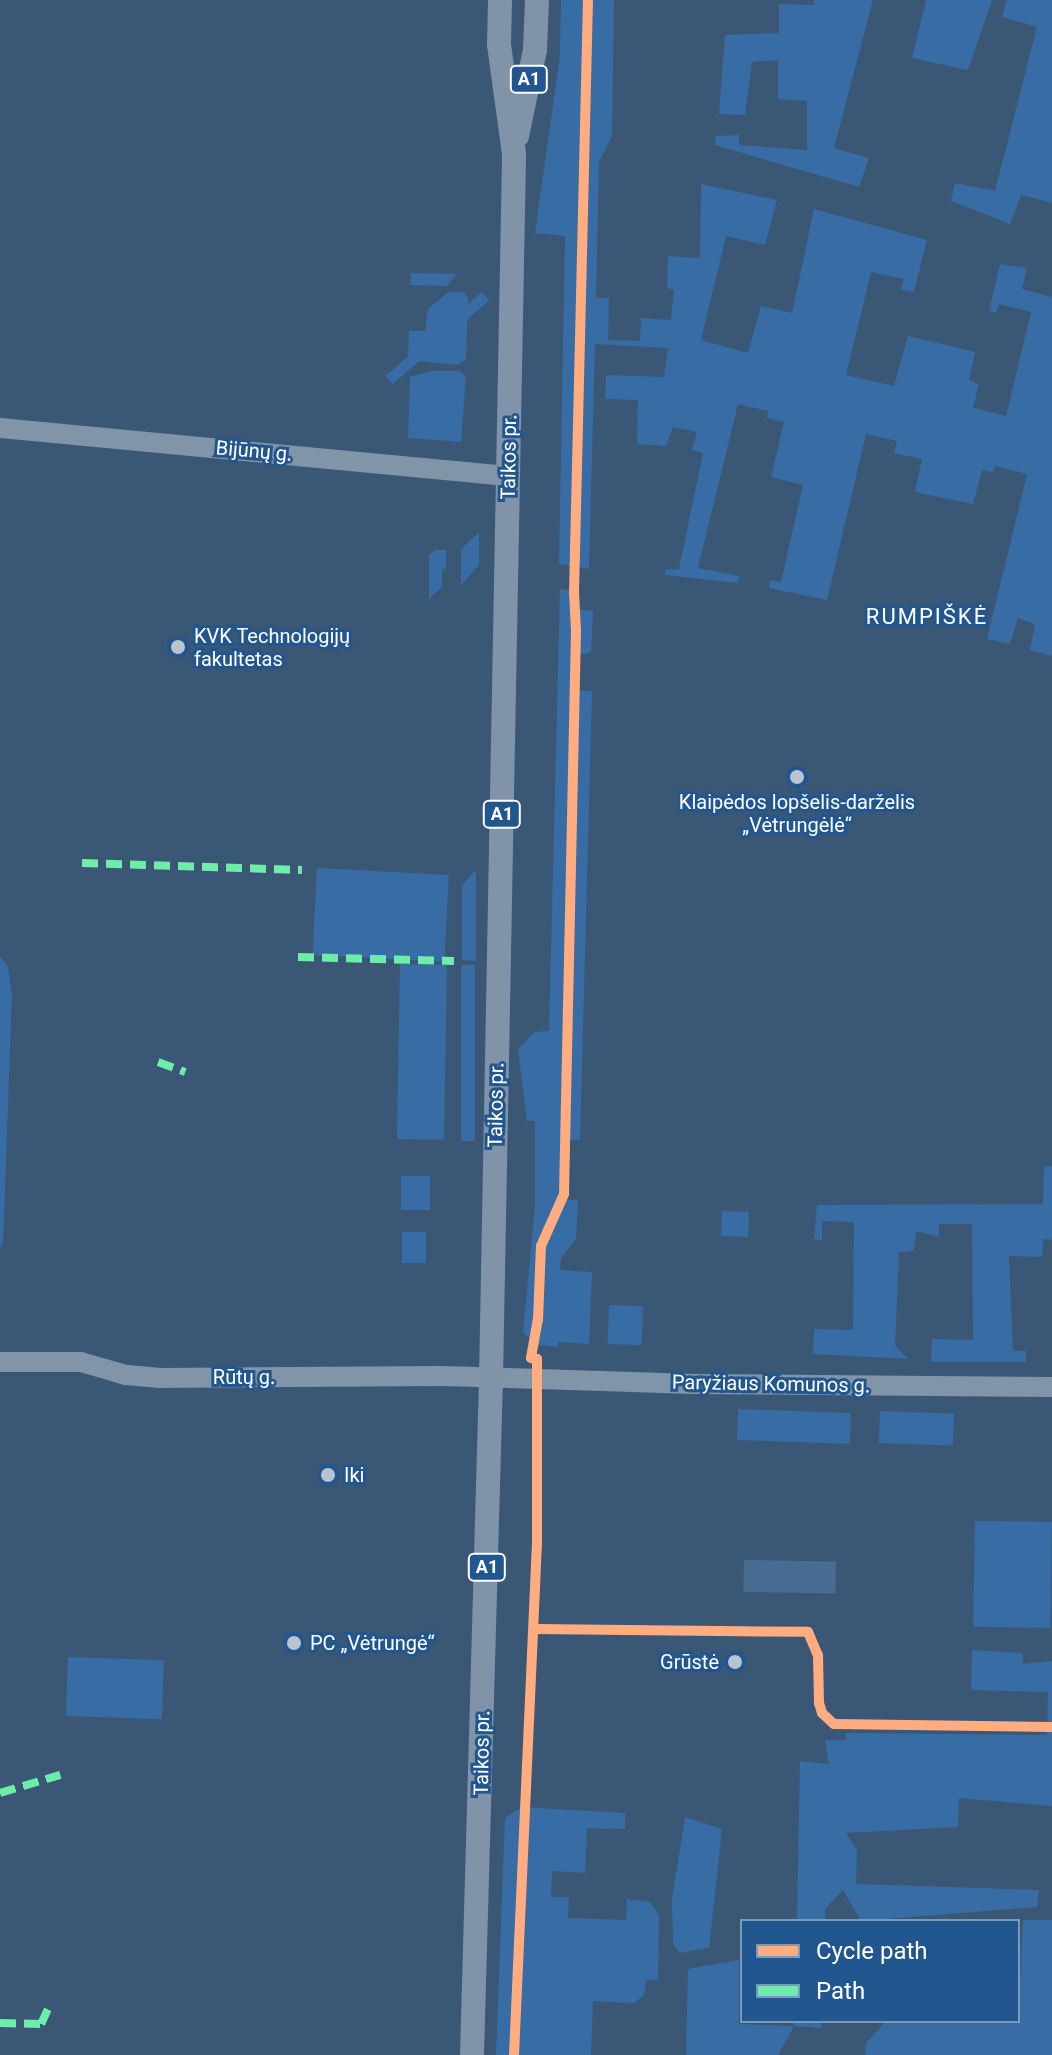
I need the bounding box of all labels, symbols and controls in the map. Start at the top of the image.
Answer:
road number: A1 [509,65,549,93]
street label: Taikos pr. [496,414,522,500]
street label: Bijūnų g. [215,436,293,466]
district label: RUMPIŠKĖ [866,604,988,630]
place label: KVK Technologijų fakultetas [194,624,350,671]
marker: KVK Technologijų fakultetas [169,638,187,656]
marker: Klaipėdos lopšelis-darželis „Vėtrungėlė“ [788,768,806,786]
place label: Klaipėdos lopšelis-darželis „Vėtrungėlė“ [679,790,915,837]
road number: A1 [482,800,522,828]
street label: Taikos pr. [483,1062,509,1148]
street label: Rūtų g. [213,1365,275,1389]
street label: Paryžiaus Komunos g. [672,1370,870,1398]
place label: Iki [344,1463,364,1487]
marker: Iki [319,1466,337,1484]
road number: A1 [467,1553,507,1581]
place label: PC „Vėtrungė“ [310,1631,435,1655]
marker: PC „Vėtrungė“ [285,1634,303,1652]
place label: Grūstė [660,1650,719,1674]
marker: Grūstė [726,1653,744,1671]
street label: Taikos pr. [469,1710,495,1796]
legend [740,1919,1020,2023]
text: Cycle path [816,1937,928,1965]
text: Path [816,1977,865,2005]

